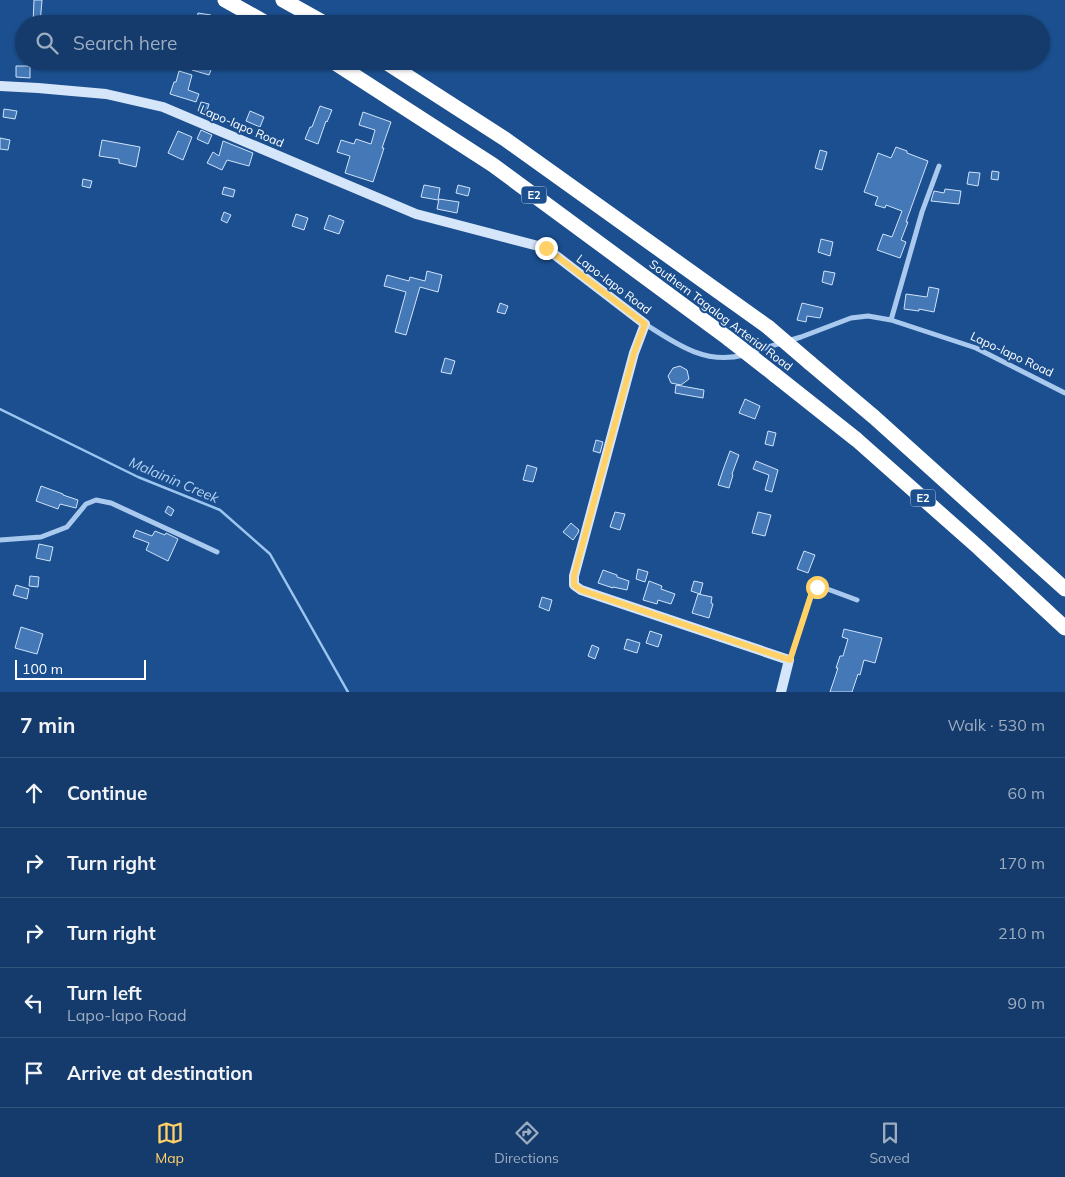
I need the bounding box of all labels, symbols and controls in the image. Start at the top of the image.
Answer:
search box [15,15,1050,70]
icon: search [33,29,61,57]
text: Search here [73,31,177,55]
street label: Lapo-lapo Road [198,102,286,150]
road number: E2 [522,186,546,204]
route end [535,237,558,260]
street label: Lapo-lapo Road [574,251,654,317]
street label: Southern Tagalog Arterial Road [646,256,796,374]
street label: Lapo-lapo Road [968,328,1056,380]
water label: Malainin Creek [126,453,222,507]
road number: E2 [910,489,936,506]
route start [806,576,829,599]
scale bar [15,657,146,680]
text: 100 m [22,660,63,678]
text: 7 min [20,712,75,738]
text: Walk · 530 m [947,715,1045,735]
icon: ahead [20,779,48,807]
text: Continue [67,781,147,805]
text: 60 m [1008,783,1045,803]
icon: right [20,849,48,877]
text: Turn right [67,851,156,875]
text: 170 m [998,853,1045,873]
icon: right [20,919,48,947]
text: Turn right [67,921,156,945]
text: 210 m [998,923,1045,943]
text: Turn left [67,981,142,1005]
icon: left [20,989,48,1017]
text: 90 m [1008,993,1045,1013]
text: Lapo-lapo Road [67,1005,187,1025]
icon: arrive [20,1059,48,1087]
text: Arrive at destination [67,1061,253,1085]
tab: Map [155,1119,184,1167]
tab: Directions [494,1119,559,1167]
tab: Saved [869,1119,910,1167]

